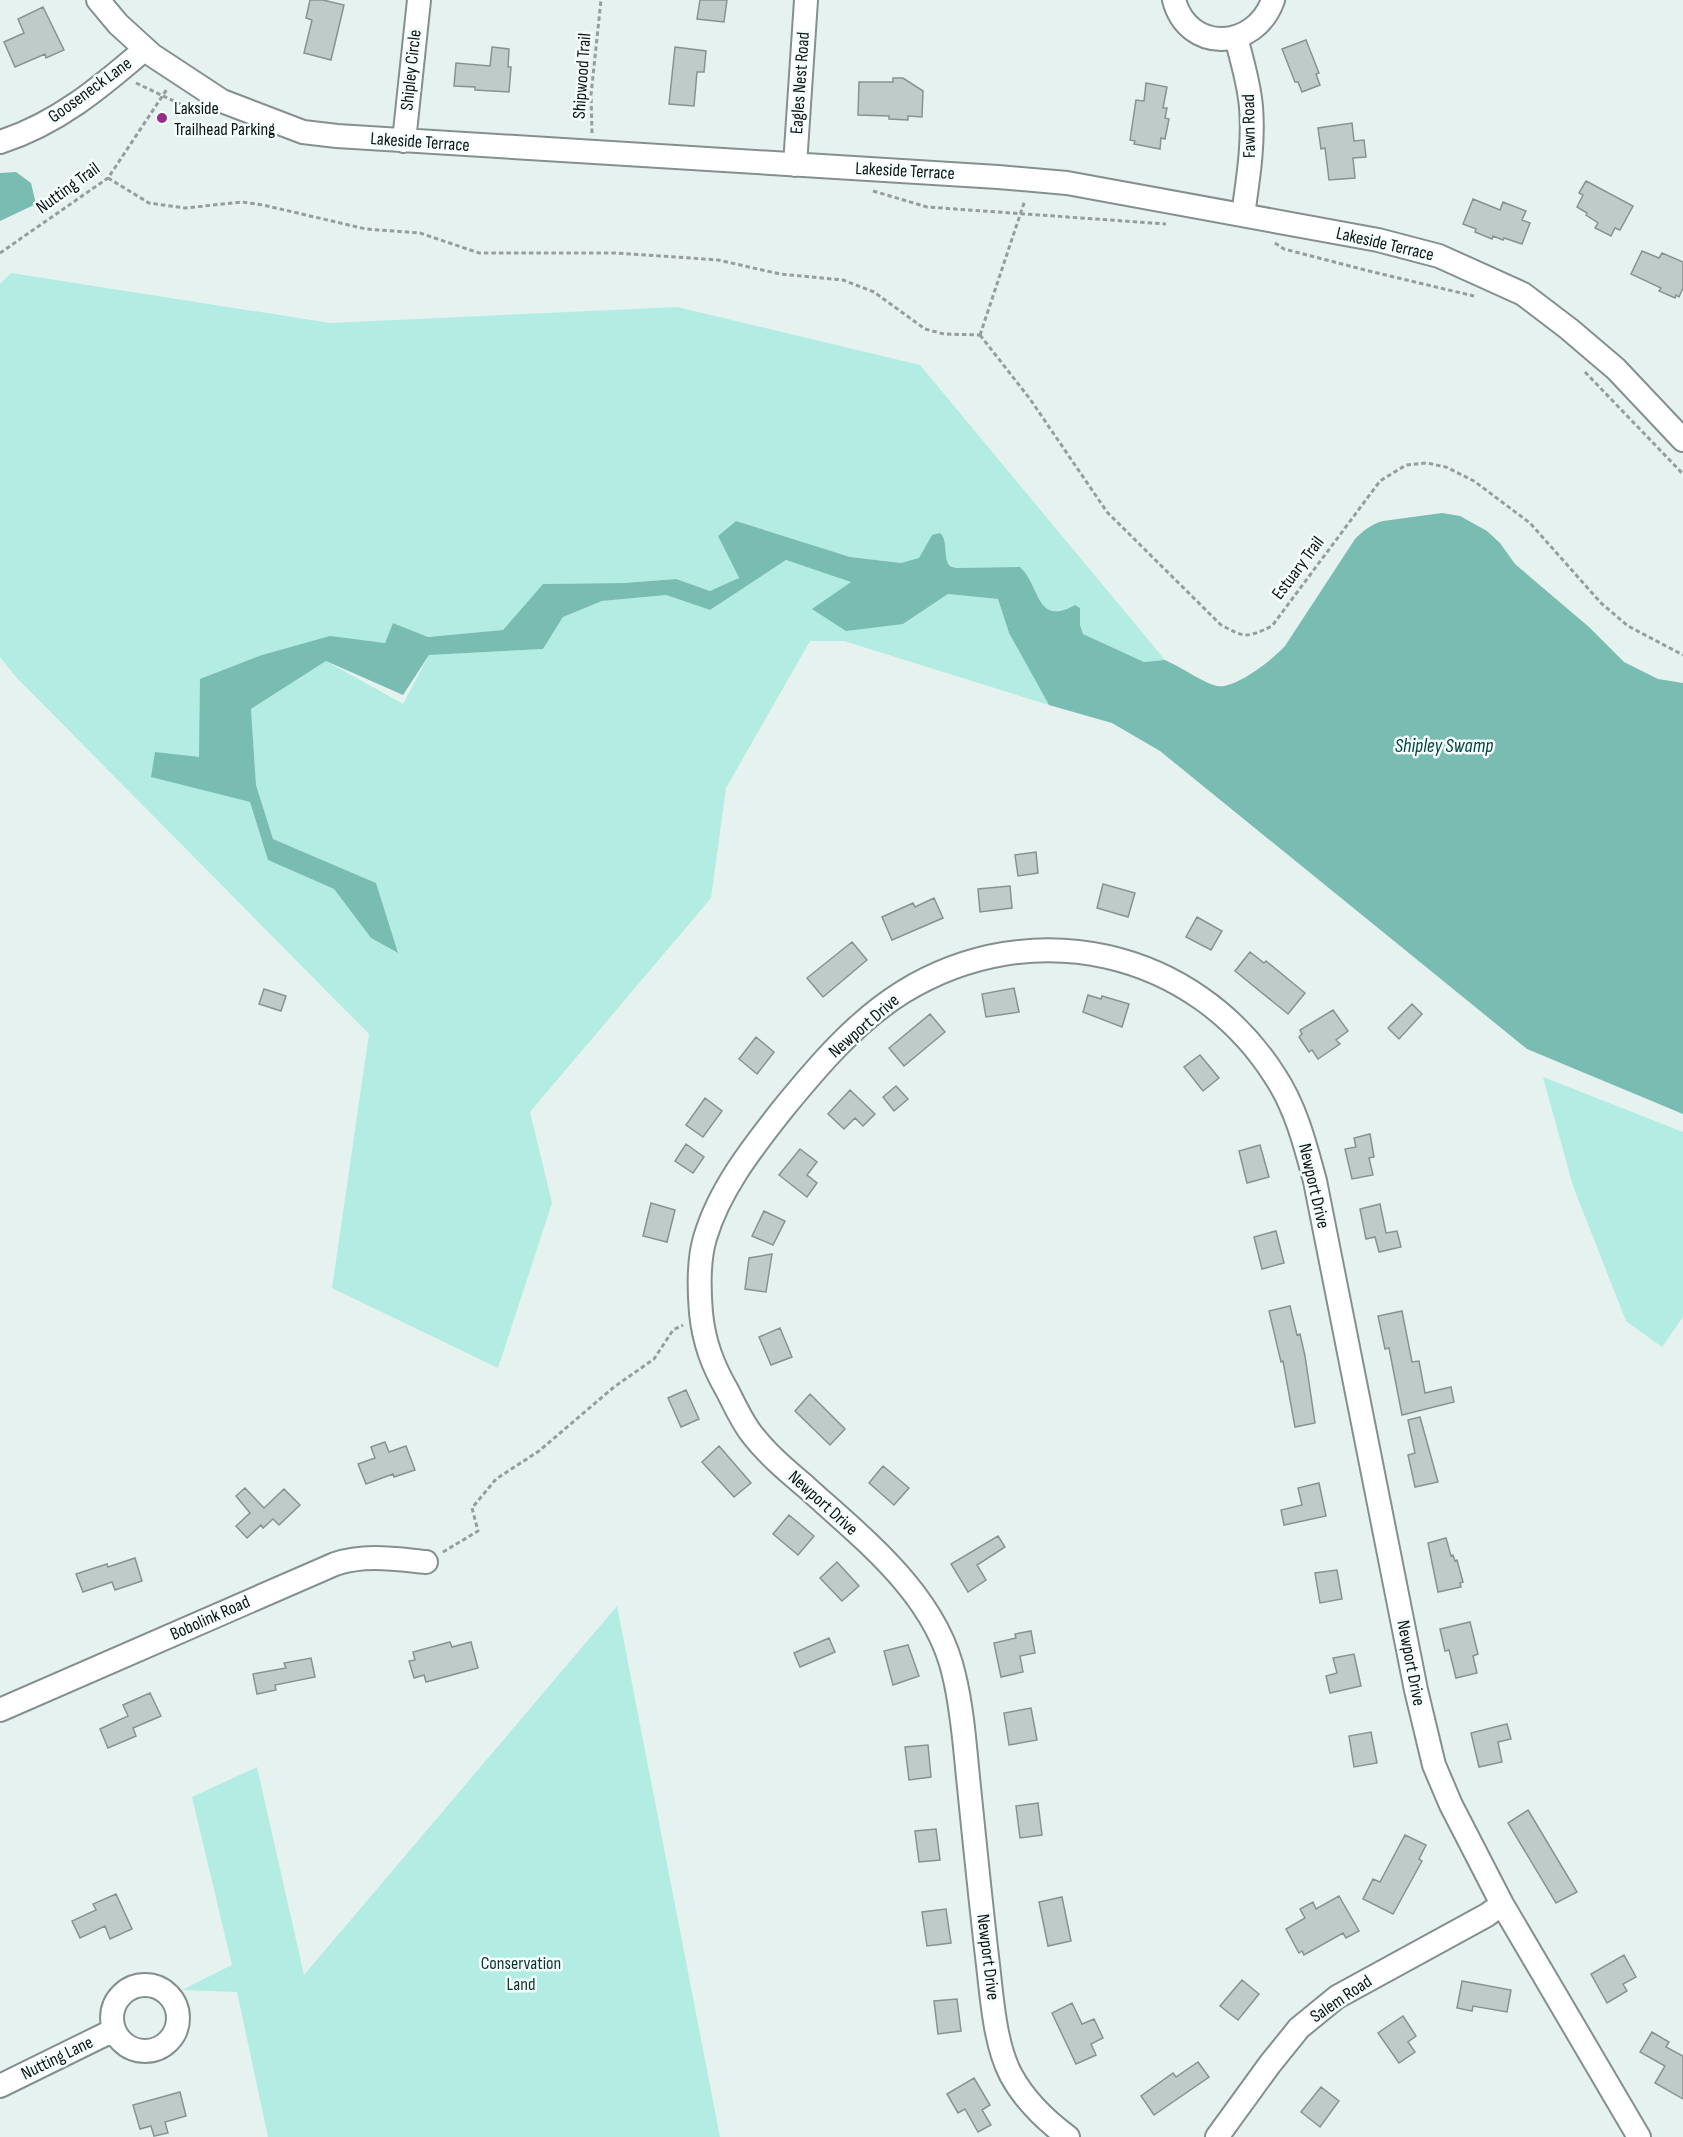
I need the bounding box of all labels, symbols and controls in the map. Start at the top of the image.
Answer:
street label: Shipley Circle [396,29,426,111]
street label: Eagles Nest Road [786,31,814,135]
street label: Shipwood Trail [569,32,595,120]
street label: Gooseneck Lane [44,53,136,127]
street label: Fawn Road [1238,94,1260,158]
place label: Lakside Trailhead Parking [174,98,275,140]
marker: Lakside Trailhead Parking [155,111,169,125]
street label: Lakeside Terrace [370,128,470,156]
street label: Nutting Trail [32,158,104,218]
street label: Lakeside Terrace [855,158,955,184]
street label: Lakeside Terrace [1334,223,1436,265]
street label: Estuary Trail [1268,532,1328,604]
water label: Shipley Swamp [1395,734,1493,758]
street label: Newport Drive [824,990,904,1062]
street label: Newport Drive [1294,1141,1334,1231]
street label: Newport Drive [784,1466,862,1540]
street label: Bobolink Road [167,1591,253,1645]
street label: Newport Drive [1392,1619,1430,1707]
street label: Newport Drive [972,1913,1004,2001]
park label: Conservation Land [481,1953,561,1995]
street label: Salem Road [1306,1971,1376,2027]
street label: Nutting Lane [18,2032,96,2084]

